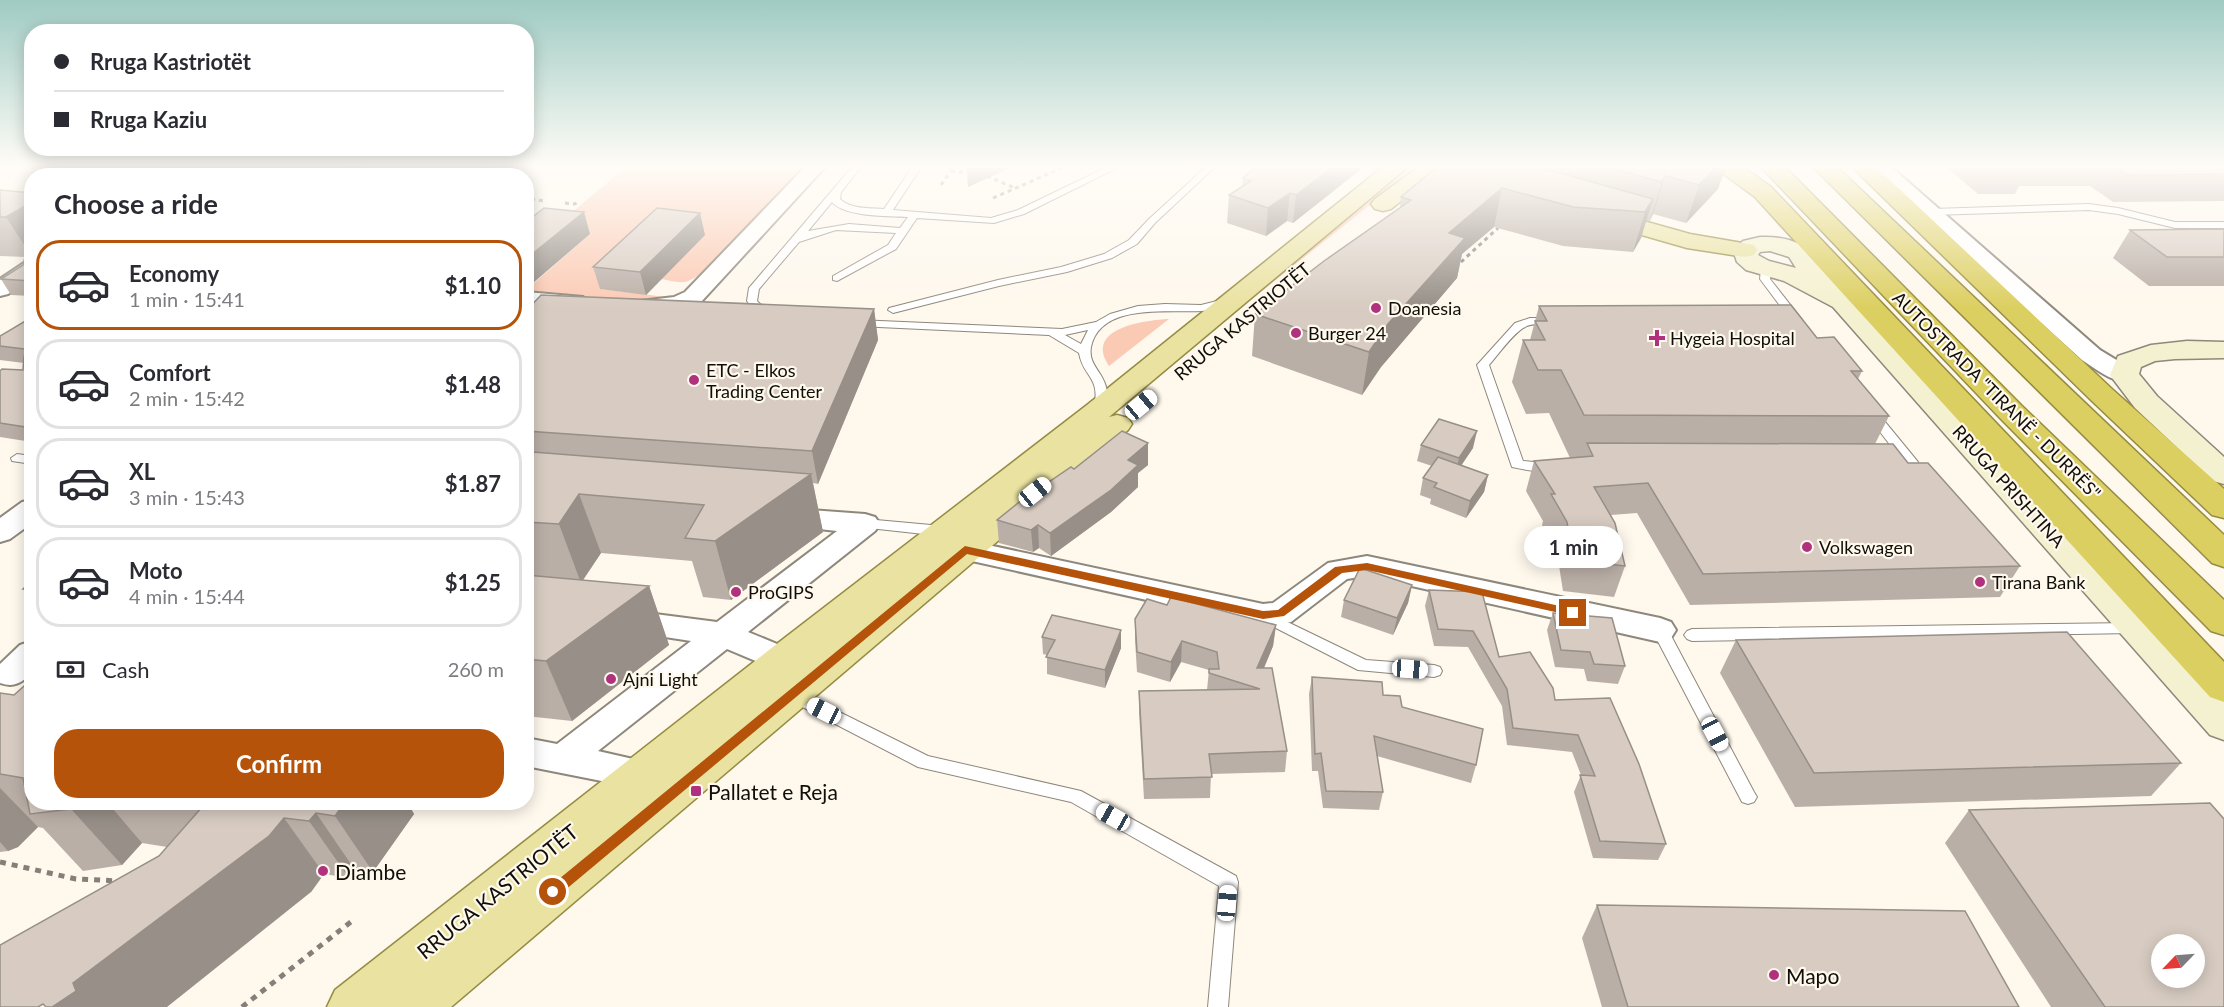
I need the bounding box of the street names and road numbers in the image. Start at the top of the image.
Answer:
street label: RRUGA KASTRIOTËT [1169,257,1315,384]
street label: AUTOSTRADA "TIRANË - DURRËS" [1888,286,2106,504]
street label: RRUGA PRISHTINA [1948,420,2070,552]
street label: RRUGA KASTRIOTËT [411,818,583,964]

